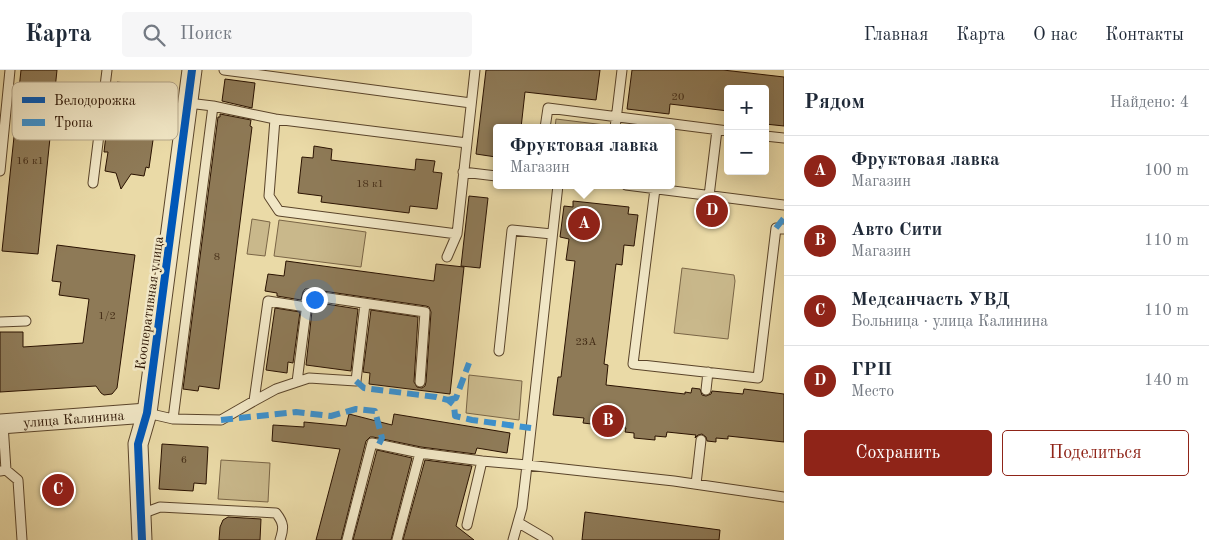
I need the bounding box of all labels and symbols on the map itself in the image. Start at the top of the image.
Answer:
legend [12,82,178,140]
house number: 20 [672,92,684,103]
text: Велодорожка [54,94,136,108]
text: Тропа [54,116,93,130]
house number: 16 к1 [16,156,44,167]
house number: 18 к1 [356,179,384,190]
pin: D [696,192,728,230]
pin: A [568,205,600,243]
street label: Кооперативная улица [134,235,166,371]
house number: 8 [214,252,220,263]
your location [302,287,328,313]
house number: 1/2 [98,311,116,322]
house number: 23А [575,337,597,348]
pin: B [592,402,624,440]
street label: улица Калинина [23,409,125,430]
house number: 6 [181,455,187,466]
pin: C [42,471,74,509]

